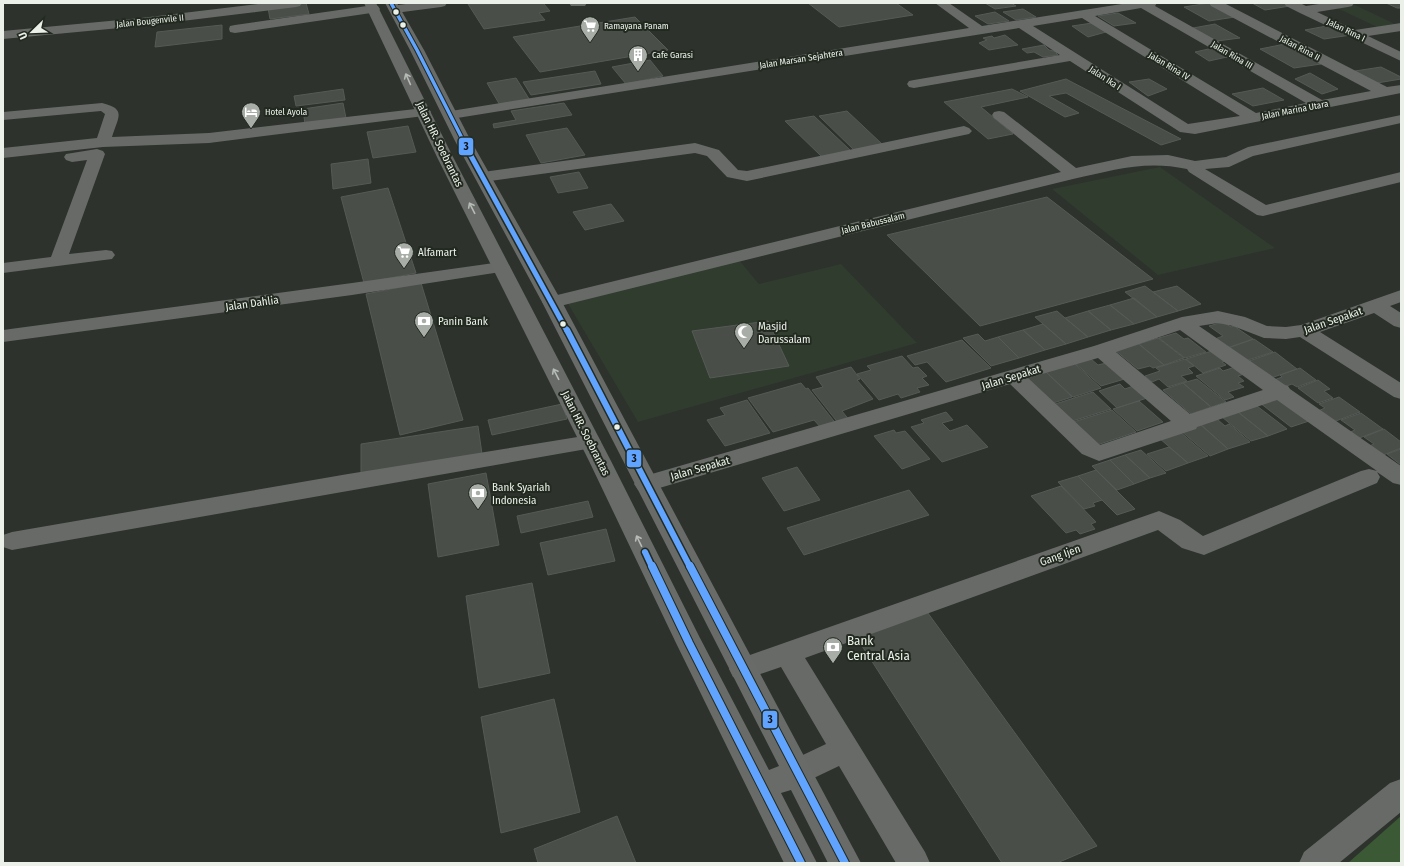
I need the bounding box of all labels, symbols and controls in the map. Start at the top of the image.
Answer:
unlabelled marker [391,7,401,17]
north arrow [12,12,52,52]
street label: Jalan Bougenvile II [116,12,184,30]
supermarket icon: Ramayana Panam [579,15,601,43]
street label: Jalan Rina I [1325,16,1367,44]
unlabelled marker [398,20,408,30]
place label: Ramayana Panam [604,21,669,31]
text: U [16,30,31,41]
street label: Jalan Rina II [1278,33,1322,63]
street label: Jalan Rina III [1210,39,1254,71]
building icon: Cafe Garasi [627,44,649,72]
street label: Jalan Marsan Sejahtera [759,47,844,71]
place label: Cafe Garasi [652,50,693,60]
street label: Jalan Rina IV [1147,50,1192,82]
street label: Jalan Ika I [1087,64,1123,92]
one-way arrow [404,74,411,86]
street label: Jalan HR. Soebrantas [413,99,466,189]
street label: Jalan Marina Utara [1261,99,1330,121]
hotel icon: Hotel Ayola [240,101,262,129]
place label: Hotel Ayola [265,107,308,117]
line badge: 3 [458,137,474,156]
text: 3 [462,140,469,153]
one-way arrow [468,202,475,214]
street label: Jalan Babussalam [840,210,906,236]
supermarket icon: Alfamart [393,241,415,269]
place label: Alfamart [418,246,457,259]
street label: Jalan Dahlia [225,293,279,314]
street label: Jalan Sepakat [1302,304,1364,337]
bank icon: Panin Bank [413,310,435,338]
place label: Panin Bank [438,315,489,328]
unlabelled marker [558,319,568,329]
place label: Masjid Darussalam [758,320,810,346]
mosque icon: Masjid Darussalam [733,321,755,349]
street label: Jalan Sepakat [980,362,1043,393]
one-way arrow [552,368,559,380]
street label: Jalan HR. Soebrantas [559,389,613,478]
unlabelled marker [612,422,622,432]
line badge: 3 [626,449,642,468]
text: 3 [630,452,637,465]
street label: Jalan Sepakat [669,454,732,483]
place label: Bank Syariah Indonesia [492,481,550,507]
bank icon: Bank Syariah Indonesia [467,482,489,510]
one-way arrow [635,535,642,547]
street label: Gang Ijen [1038,542,1082,569]
place label: Bank Central Asia [847,633,910,663]
bank icon: Bank Central Asia [822,636,844,664]
line badge: 3 [762,710,778,729]
text: 3 [766,713,773,726]

